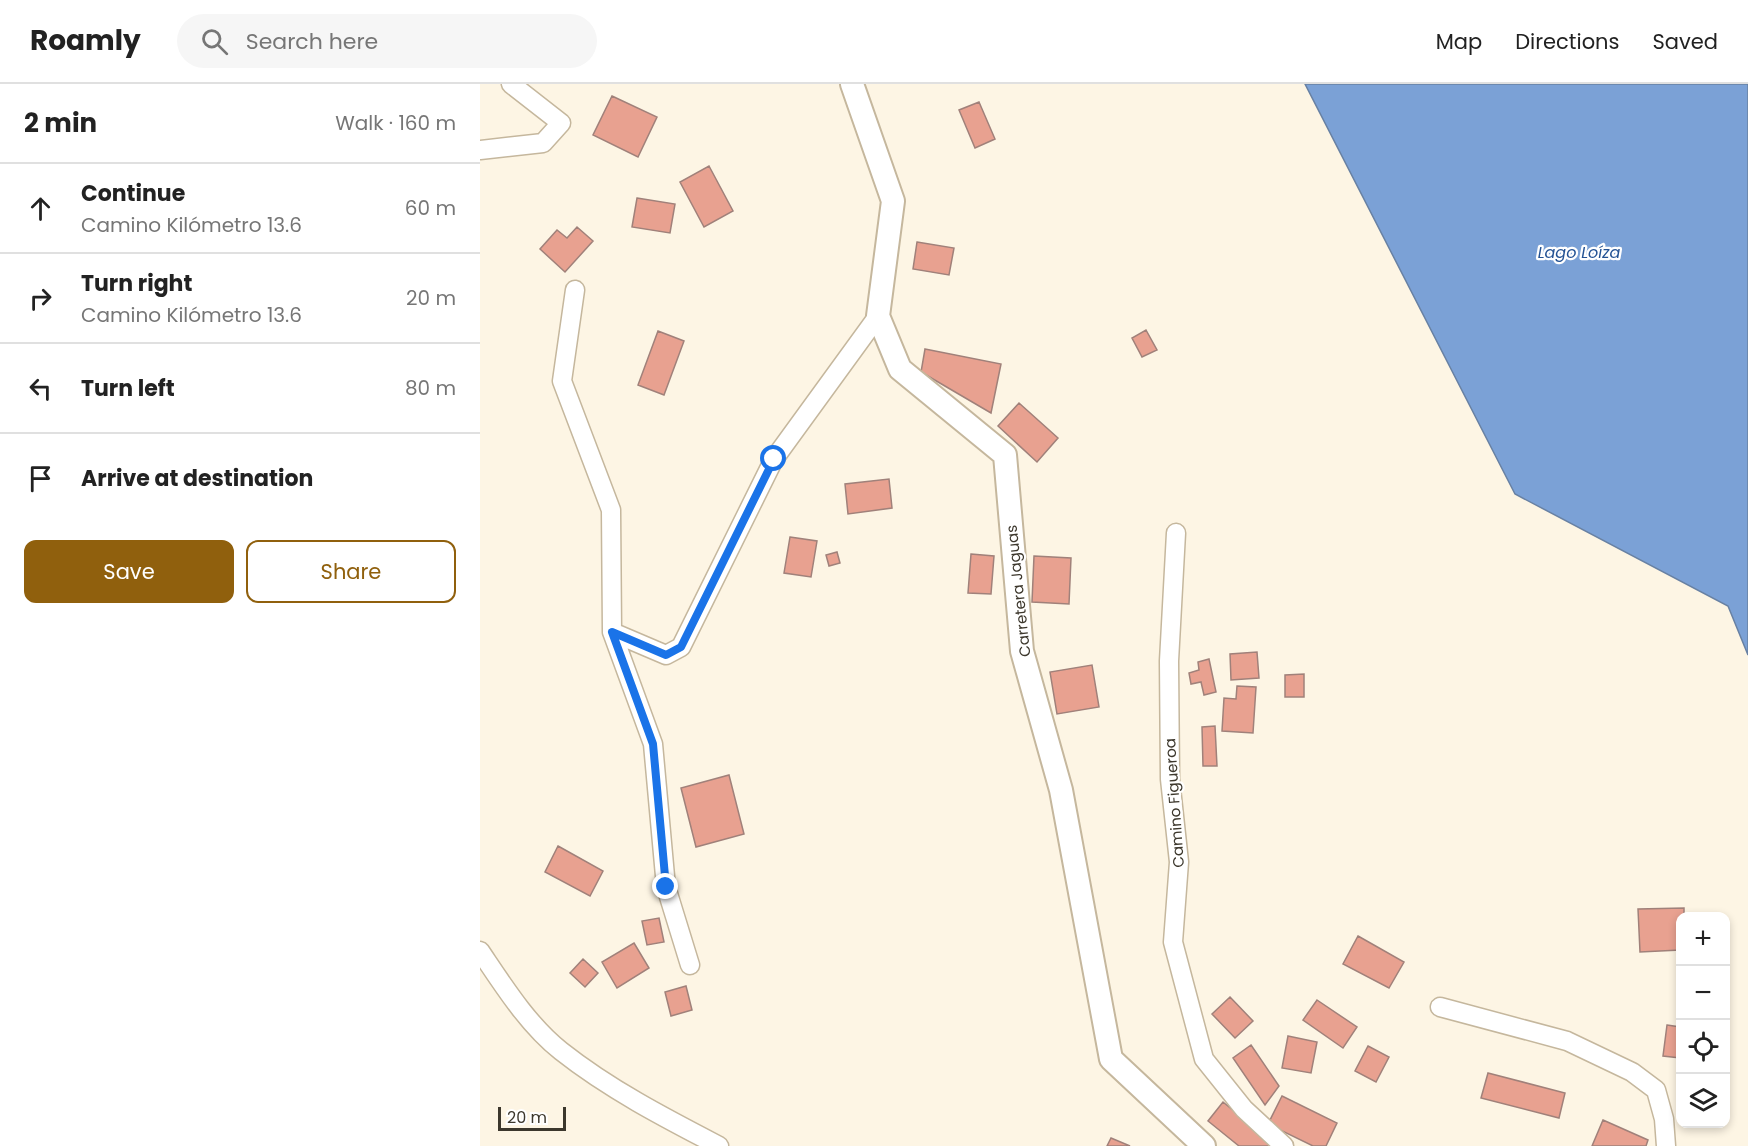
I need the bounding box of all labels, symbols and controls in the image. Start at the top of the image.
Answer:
search box [177,14,597,68]
text: Roamly [30,21,141,60]
icon: search [198,25,231,58]
text: Search here [246,26,378,57]
text: Map [1436,27,1482,56]
text: Directions [1515,27,1619,56]
text: Saved [1652,27,1718,56]
text: 2 min [24,105,97,141]
text: Walk · 160 m [335,109,456,137]
text: Continue [81,178,185,209]
icon: ahead [24,192,57,225]
text: 60 m [405,194,456,222]
text: Camino Kilómetro 13.6 [81,211,302,239]
water label: Lago Loíza [1538,241,1621,264]
text: Turn right [81,268,192,299]
icon: right [24,282,57,315]
text: 20 m [406,284,456,312]
text: Camino Kilómetro 13.6 [81,301,302,329]
icon: left [24,372,57,405]
text: Turn left [81,373,175,404]
text: 80 m [405,374,456,402]
route start [760,445,786,471]
icon: arrive [24,462,57,495]
text: Arrive at destination [81,463,313,494]
street label: Carretera Jaguas [1001,524,1035,658]
button: Save [24,540,234,603]
button: Share [246,540,456,603]
street label: Camino Figueroa [1159,738,1189,868]
route end [652,873,678,899]
map controls [1676,912,1730,1128]
button: + [1676,912,1730,966]
button: − [1676,966,1730,1020]
button: locate [1676,1020,1730,1074]
button: layers [1676,1074,1730,1128]
scale bar [498,1104,566,1132]
text: 20 m [507,1106,547,1129]

